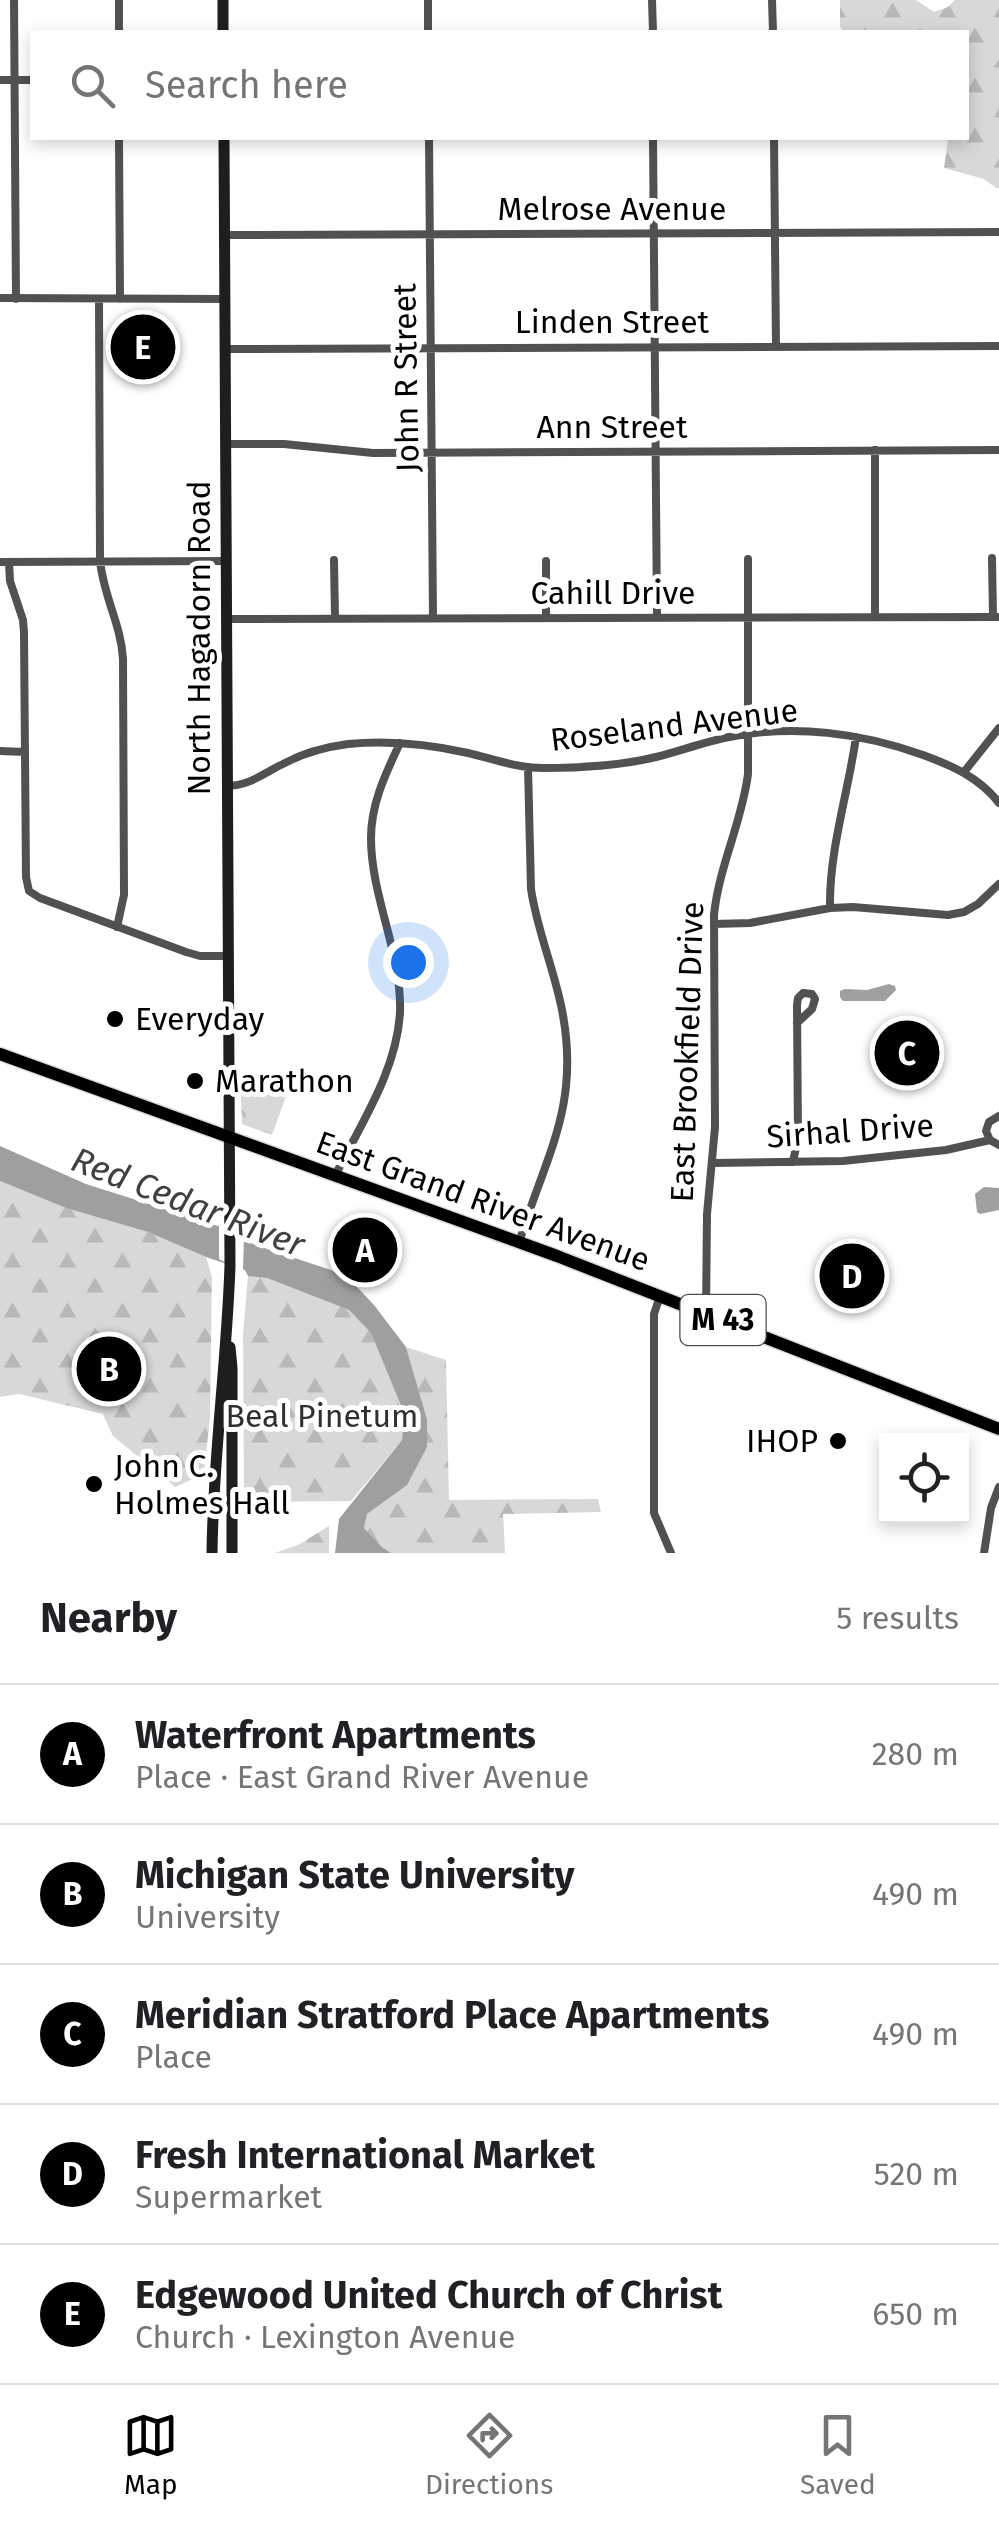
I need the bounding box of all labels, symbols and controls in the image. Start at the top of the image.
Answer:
search box [30,30,969,140]
icon: search [65,58,120,113]
text: Search here [145,62,348,108]
street label: Melrose Avenue [498,190,726,228]
street label: John R Street [385,283,427,473]
street label: Linden Street [515,303,710,341]
pin: E [110,310,176,384]
street label: Ann Street [536,408,688,446]
street label: North Hagadorn Road [180,480,218,796]
street label: Cahill Drive [530,574,696,612]
street label: Roseland Avenue [548,691,800,759]
street label: East Brookfield Drive [663,901,711,1203]
your location [383,937,434,988]
place label: Everyday [135,1000,265,1038]
marker: Everyday [104,1008,126,1030]
pin: C [874,1016,940,1090]
place label: Marathon [215,1062,354,1100]
marker: Marathon [184,1070,206,1092]
street label: Sirhal Drive [765,1106,935,1156]
street label: East Grand River Avenue [311,1123,655,1279]
water label: Red Cedar River [65,1138,312,1266]
pin: A [332,1212,398,1288]
pin: D [820,1238,884,1314]
road number: M 43 [680,1295,766,1345]
pin: B [76,1332,142,1406]
park label: Beal Pinetum [226,1397,418,1435]
place label: IHOP [746,1422,818,1460]
marker: IHOP [827,1430,849,1452]
map controls [879,1433,969,1523]
button: locate [879,1433,969,1523]
place label: John C. Holmes Hall [114,1447,290,1522]
marker: John C. Holmes Hall [83,1473,105,1495]
text: Nearby [40,1593,177,1643]
text: 5 results [836,1599,959,1637]
text: Waterfront Apartments [135,1712,536,1758]
text: A [63,1735,82,1773]
text: 280 m [872,1735,959,1773]
text: Place · East Grand River Avenue [135,1758,589,1796]
text: Michigan State University [135,1852,575,1898]
text: B [63,1875,82,1913]
text: 490 m [872,1875,959,1913]
text: University [135,1898,280,1936]
text: Meridian Stratford Place Apartments [135,1992,769,2038]
text: C [63,2015,82,2053]
text: 490 m [872,2015,959,2053]
text: Place [135,2038,212,2076]
text: Fresh International Market [135,2132,595,2178]
text: D [62,2155,83,2193]
text: 520 m [874,2155,959,2193]
text: Supermarket [135,2178,322,2216]
text: Edgewood United Church of Christ [135,2272,722,2318]
text: E [64,2295,81,2333]
text: 650 m [872,2295,959,2333]
text: Church · Lexington Avenue [135,2318,515,2356]
tab: Map [123,2408,178,2501]
tab: Directions [425,2408,553,2501]
tab: Saved [800,2408,876,2501]

